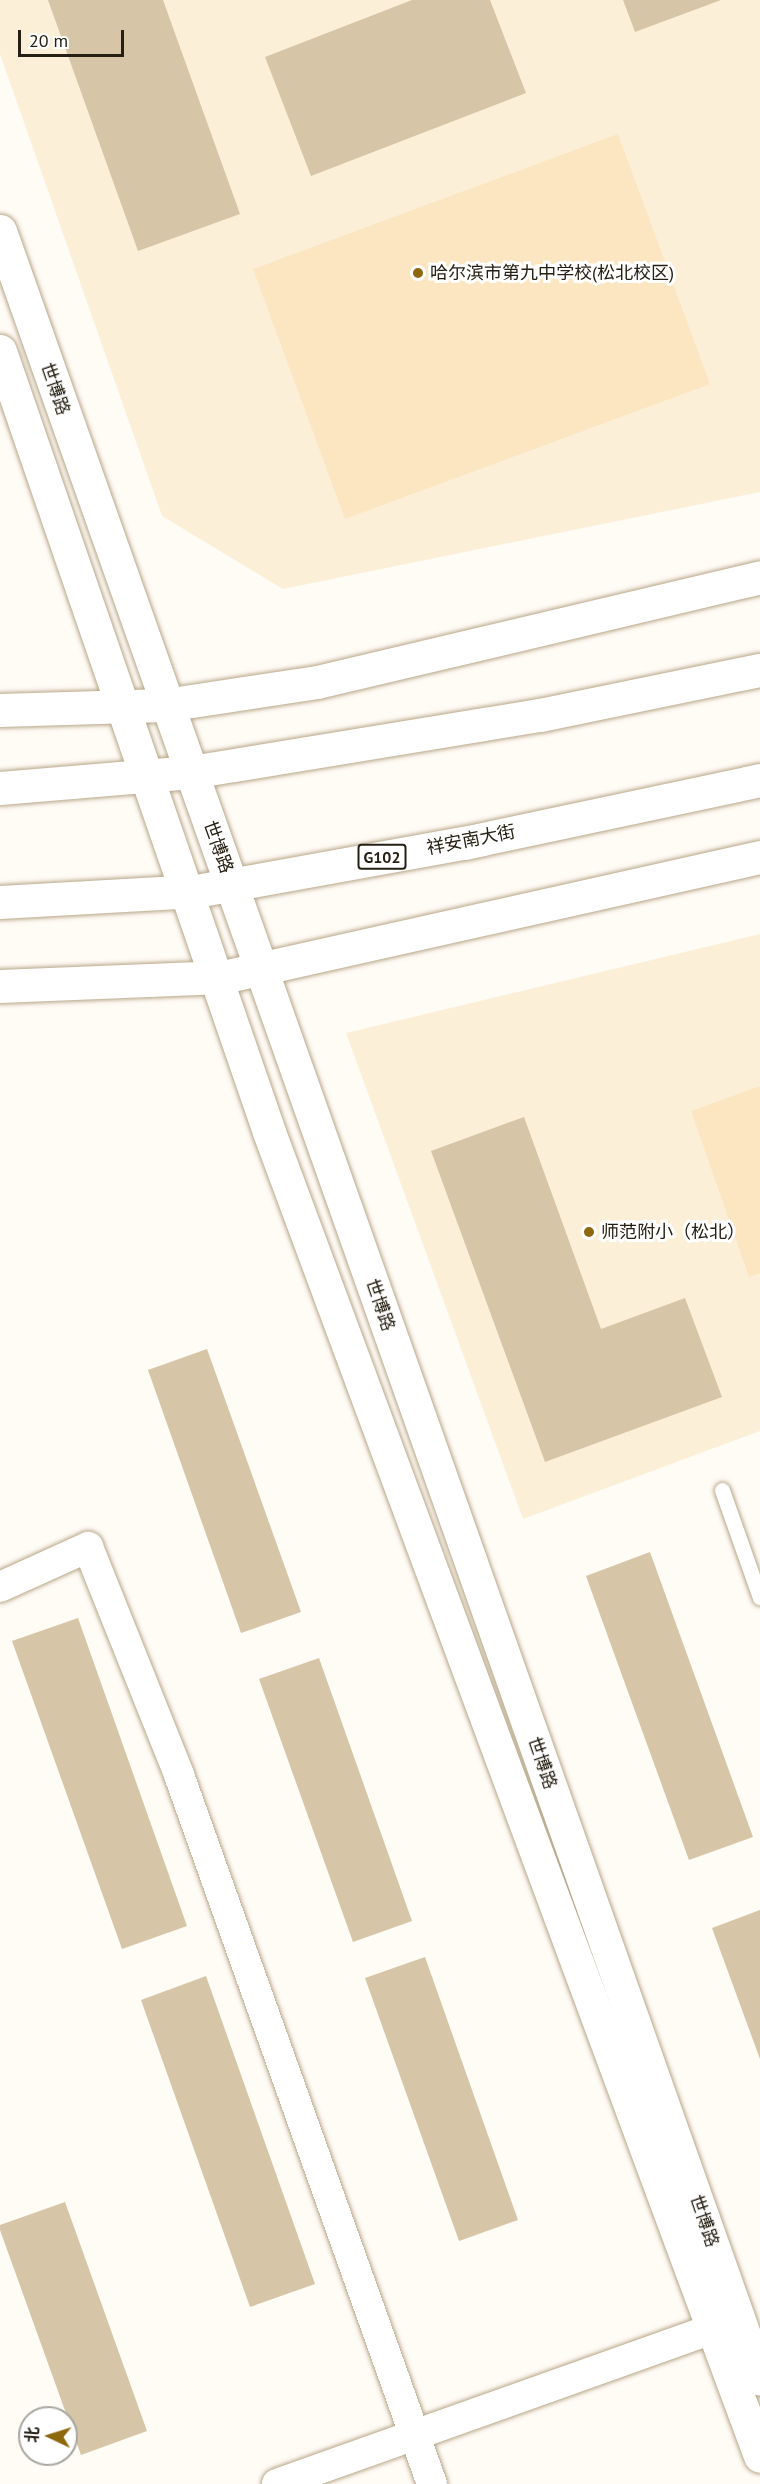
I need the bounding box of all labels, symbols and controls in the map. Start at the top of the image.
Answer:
scale bar [21,18,128,56]
text: 20 m [29,29,68,52]
place label: 哈尔滨市第九中学校(松北校区) [430,262,674,284]
marker: 哈尔滨市第九中学校(松北校区) [411,266,425,280]
street label: 世博路 [36,360,74,418]
street label: 世博路 [199,818,237,876]
street label: 祥安南大街 [425,821,517,859]
road number: G102 [356,844,407,870]
place label: 师范附小（松北） [601,1221,745,1243]
marker: 师范附小（松北） [582,1225,596,1239]
street label: 世博路 [361,1276,399,1334]
street label: 世博路 [523,1734,561,1792]
street label: 世博路 [685,2192,723,2250]
north arrow [18,2406,78,2466]
text: 北 [22,2426,43,2444]

